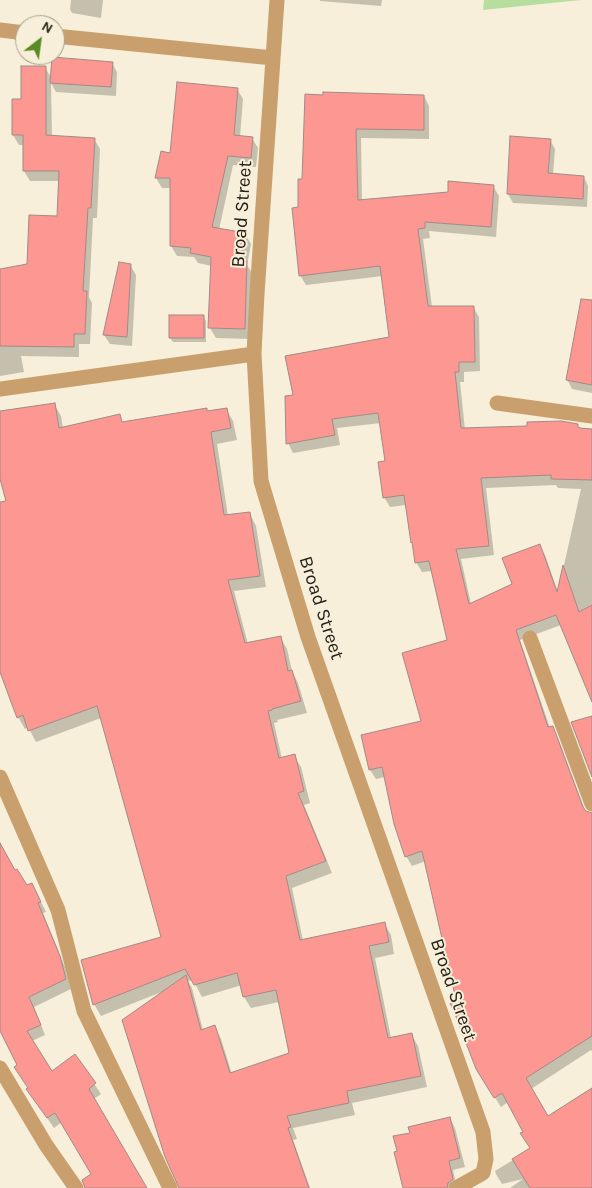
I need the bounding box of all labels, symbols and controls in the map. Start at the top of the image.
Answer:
north arrow [15,15,65,65]
text: N [39,18,56,37]
street label: Broad Street [227,160,257,268]
street label: Broad Street [294,553,348,663]
street label: Broad Street [425,935,481,1045]

